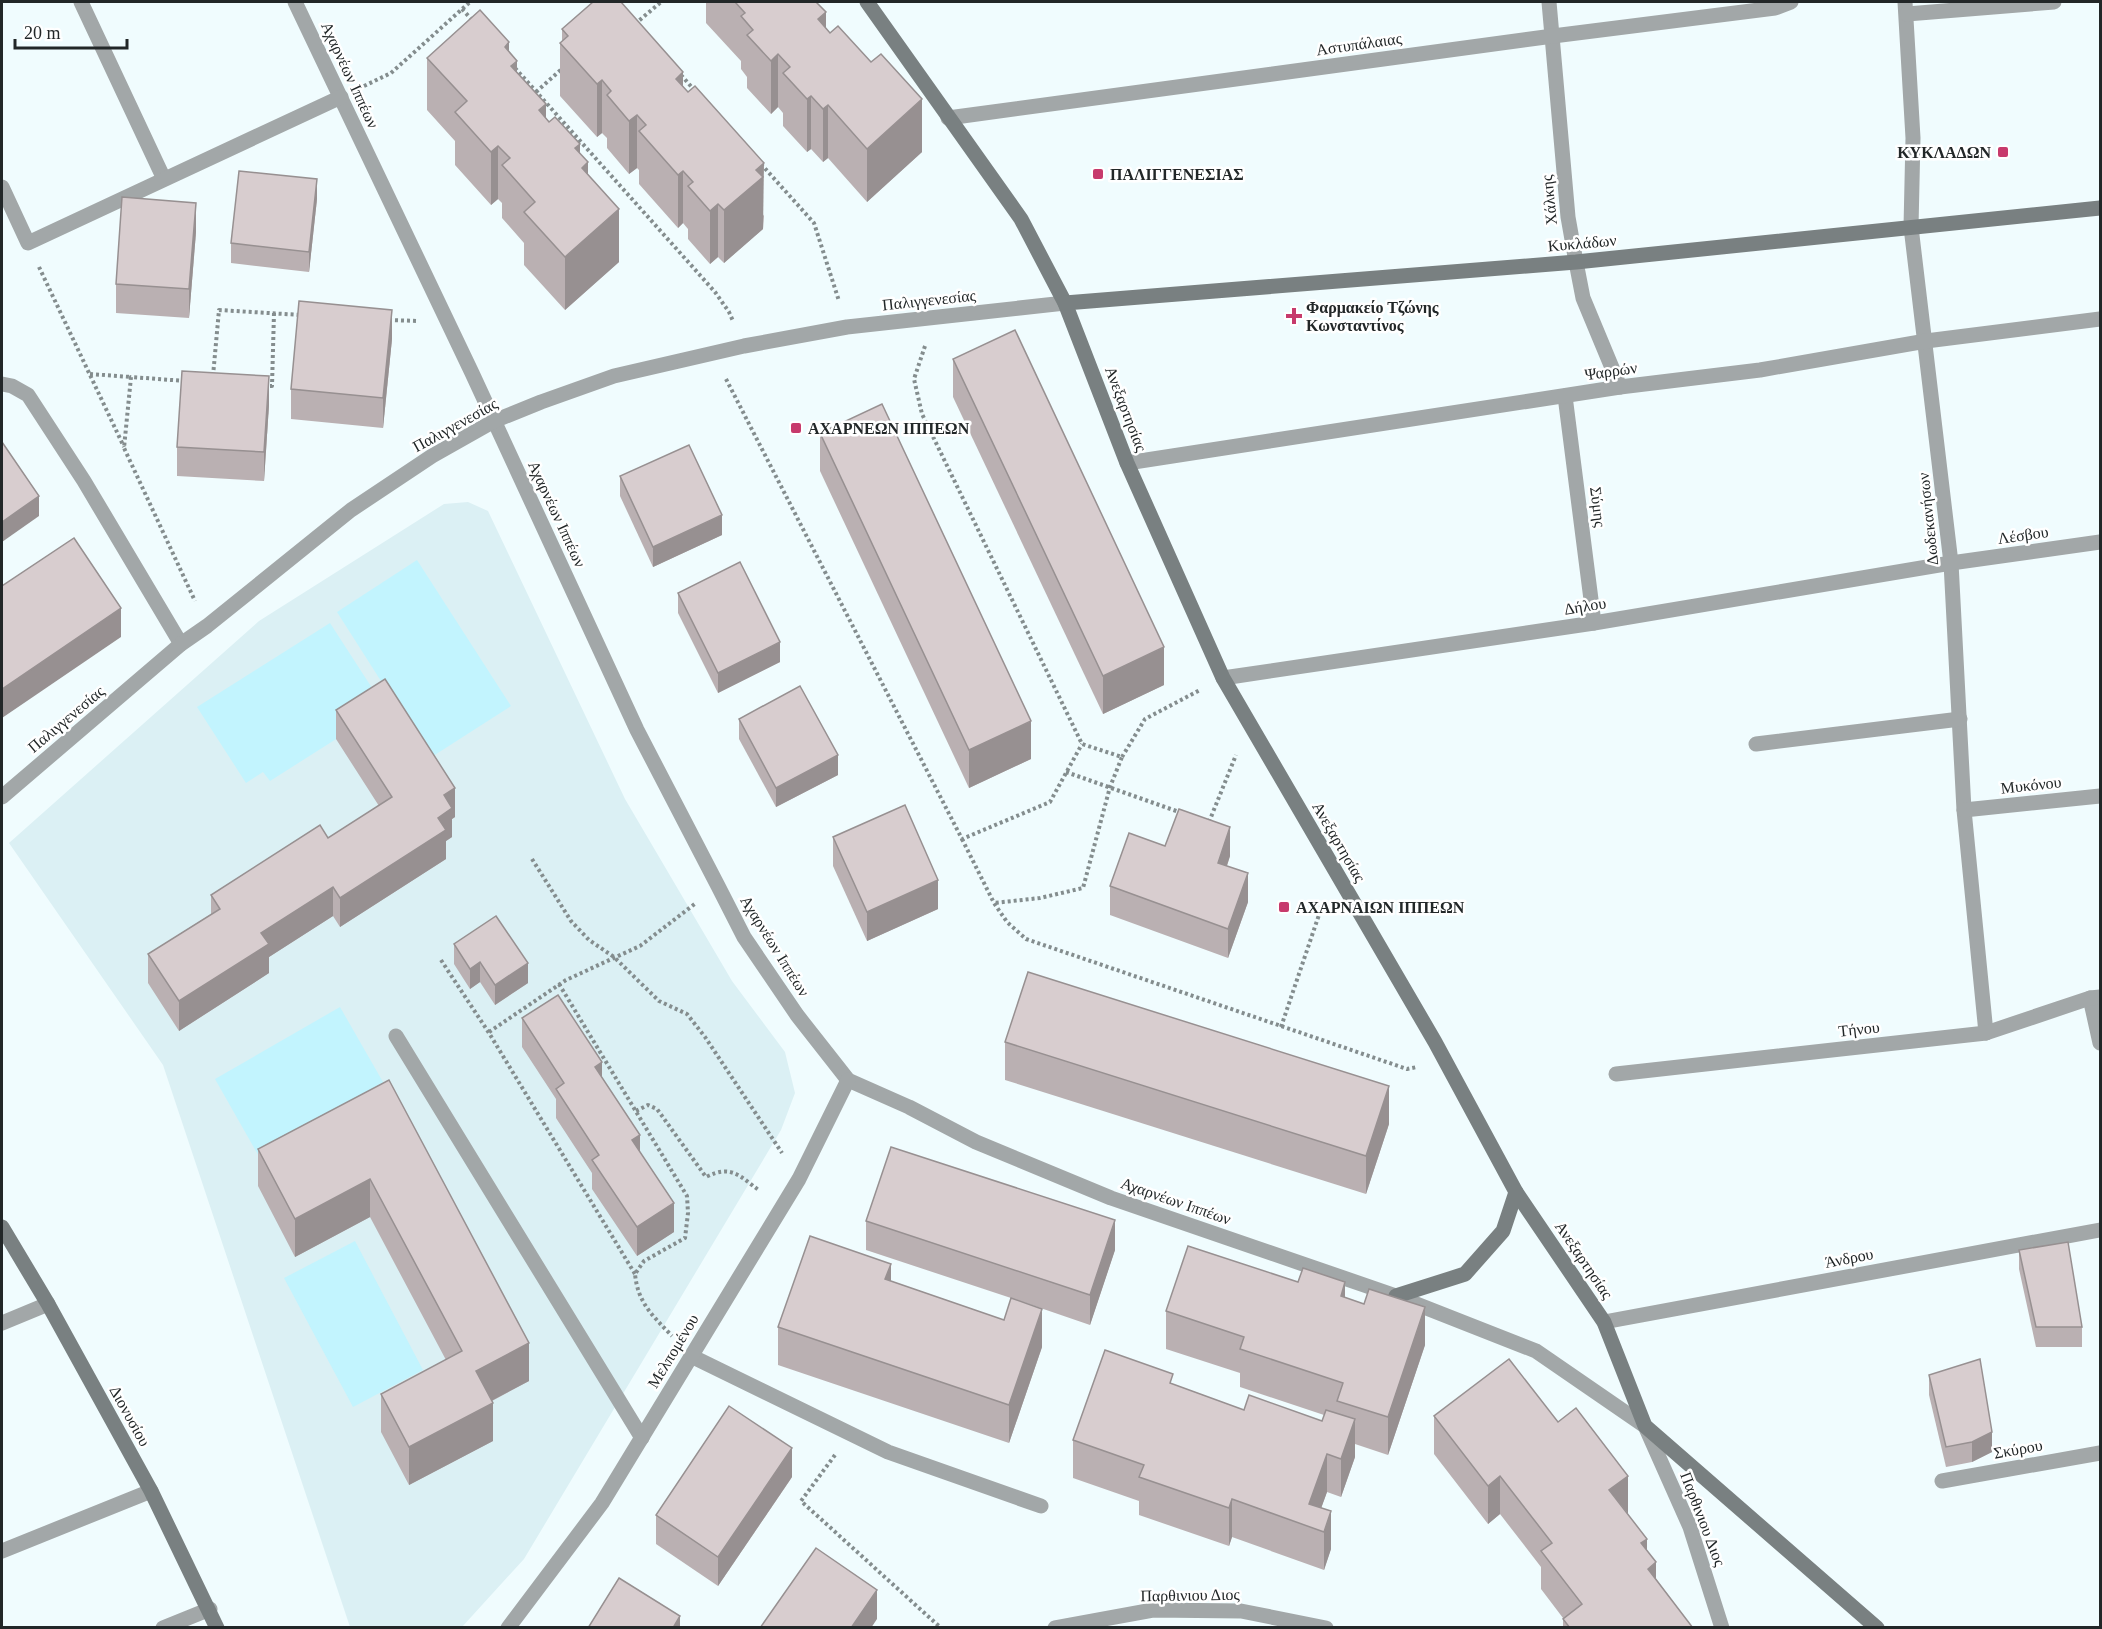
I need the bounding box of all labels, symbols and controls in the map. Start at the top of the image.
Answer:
scale bar [15,12,128,50]
street label: Αχαρνέων Ιππέων [317,19,382,131]
text: 20 m [24,23,61,43]
street label: Αστυπάλαιας [1315,29,1403,58]
place label: ΚΥΚΛΑΔΩΝ [1897,144,1991,161]
marker: ΚΥΚΛΑΔΩΝ [1996,145,2010,159]
place label: ΠΑΛΙΓΓΕΝΕΣΙΑΣ [1110,166,1244,183]
marker: ΠΑΛΙΓΓΕΝΕΣΙΑΣ [1091,167,1105,181]
street label: Χάλκης [1538,173,1561,226]
street label: Κυκλάδων [1547,232,1617,254]
street label: Παλιγγενεσίας [881,287,977,314]
place label: Φαρμακείο Τζώνης Κωνσταντίνος [1306,299,1439,335]
marker: Φαρμακείο Τζώνης Κωνσταντίνος [1287,309,1301,323]
street label: Ψαρρών [1584,359,1639,384]
street label: Ανεξαρτησίας [1101,364,1150,455]
street label: Παλιγγενεσίας [410,394,501,456]
place label: ΑΧΑΡΝΕΩΝ ΙΠΠΕΩΝ [808,420,970,437]
marker: ΑΧΑΡΝΕΩΝ ΙΠΠΕΩΝ [789,421,803,435]
street label: Αχαρνέων Ιππέων [524,458,589,570]
street label: Δωδεκανήσων [1915,472,1942,566]
street label: Σύμης [1586,486,1609,529]
street label: Λέσβου [1997,523,2050,548]
street label: Δήλου [1563,594,1607,619]
street label: Παλιγγενεσίας [25,682,109,756]
street label: Μυκόνου [2000,773,2062,797]
street label: Ανεξαρτησίας [1308,799,1369,886]
street label: Αχαρνέων Ιππέων [736,893,813,1000]
place label: ΑΧΑΡΝΑΙΩΝ ΙΠΠΕΩΝ [1296,899,1465,916]
marker: ΑΧΑΡΝΑΙΩΝ ΙΠΠΕΩΝ [1277,900,1291,914]
street label: Τήνου [1838,1018,1881,1041]
street label: Αχαρνέων Ιππέων [1118,1174,1233,1229]
street label: Ανεξαρτησίας [1551,1218,1616,1303]
street label: Άνδρου [1823,1245,1875,1272]
street label: Μελπομένου [644,1311,703,1392]
street label: Διονυσίου [106,1383,154,1449]
street label: Σκύρου [1992,1436,2044,1463]
street label: Παρθινιου Διος [1676,1470,1729,1569]
street label: Παρθινιου Διος [1140,1586,1241,1605]

